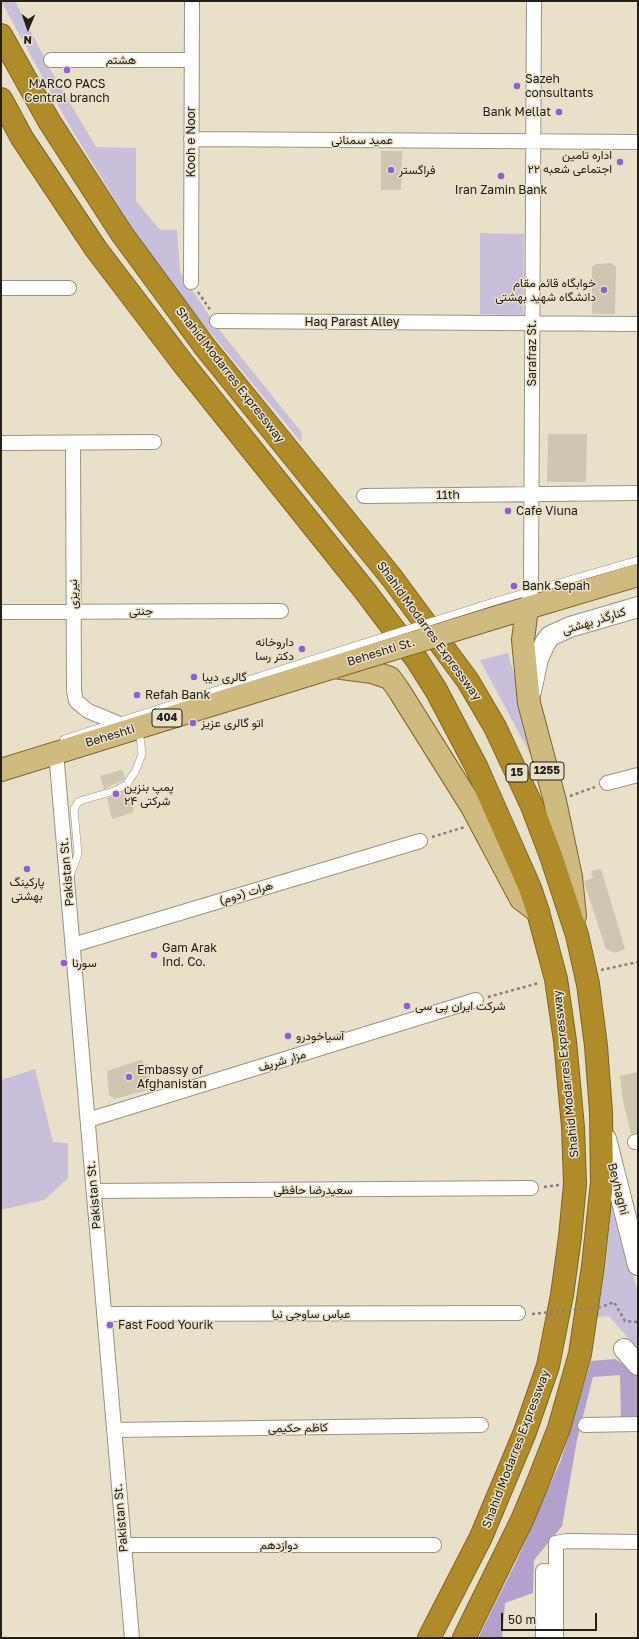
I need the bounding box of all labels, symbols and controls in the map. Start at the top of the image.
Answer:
north arrow [8,8,48,48]
text: N [23,34,32,47]
street label: هشتم [106,53,136,67]
marker: MARCO PACS Central branch [62,65,72,75]
place label: Sazeh consultants [525,72,593,100]
place label: MARCO PACS Central branch [24,77,110,105]
marker: Sazeh consultants [512,81,522,91]
place label: Bank Mellat [483,105,551,119]
street label: Kooh e Noor [184,107,198,177]
marker: Bank Mellat [554,107,564,117]
street label: عمید سمنانی [331,133,393,147]
place label: اداره تامین اجتماعی شعبه ۲۲ [528,148,612,176]
marker: اداره تامین اجتماعی شعبه ۲۲ [615,157,625,167]
place label: فراگستر [399,163,435,177]
marker: فراگستر [386,165,396,175]
marker: Iran Zamin Bank [496,171,506,181]
place label: Iran Zamin Bank [455,183,547,197]
place label: خوابگاه قائم مقام دانشگاه شهید بهشتی [495,276,596,304]
marker: خوابگاه قائم مقام دانشگاه شهید بهشتی [599,285,609,295]
street label: Shahid Modarres Expressway [173,304,287,446]
street label: Haq Parast Alley [304,315,400,329]
street label: Sarafraz St. [525,320,539,386]
street label: 11th [436,488,460,502]
place label: Cafe Viuna [516,504,578,518]
marker: Cafe Viuna [503,506,513,516]
street label: Shahid Modarres Expressway [374,559,484,703]
street label: نیریزی [66,579,80,609]
place label: Bank Sepah [522,579,590,593]
marker: Bank Sepah [509,581,519,591]
street label: جنتی [129,604,153,618]
street label: کنارگذر بهشتی [560,604,628,638]
place label: داروخانه دکتر رسا [255,635,294,663]
street label: Beheshti St. [345,635,417,669]
marker: داروخانه دکتر رسا [297,644,307,654]
place label: گالری دیبا [202,670,247,684]
marker: گالری دیبا [189,672,199,682]
place label: Refah Bank [145,688,210,702]
marker: Refah Bank [132,690,142,700]
road number: 404 [152,709,182,727]
place label: اتو گالری عزیز [201,716,264,730]
marker: اتو گالری عزیز [188,718,198,728]
street label: Beheshti [84,722,136,750]
road number: 1255 [530,762,564,780]
road number: 15 [506,764,528,782]
place label: پمپ بنزین شرکتی ۲۴ [124,780,174,808]
marker: پمپ بنزین شرکتی ۲۴ [111,789,121,799]
street label: Pakistan St. [57,837,77,907]
marker: پارکینگ بهشتی [22,864,32,874]
place label: پارکینگ بهشتی [10,875,44,903]
street label: هرات (دوم) [217,878,275,908]
place label: Gam Arak Ind. Co. [162,941,217,969]
marker: Gam Arak Ind. Co. [149,950,159,960]
place label: سورنا [72,956,97,970]
marker: سورنا [59,958,69,968]
street label: Shahid Modarres Expressway [550,990,582,1158]
place label: شرکت ایران پی سی [415,999,506,1013]
marker: شرکت ایران پی سی [402,1001,412,1011]
place label: آسیاخودرو [296,1029,344,1043]
marker: آسیاخودرو [283,1031,293,1041]
street label: مزار شریف [256,1047,308,1075]
place label: Embassy of Afghanistan [137,1063,207,1091]
marker: Embassy of Afghanistan [124,1072,134,1082]
street label: Pakistan St. [84,1160,104,1230]
street label: Beyhaghi [605,1161,631,1217]
street label: سعیدرضا حافظی [274,1183,352,1197]
street label: عباس ساوجی نیا [272,1307,350,1321]
place label: Fast Food Yourik [118,1318,213,1332]
marker: Fast Food Yourik [105,1320,115,1330]
street label: Shahid Modarres Expressway [479,1368,553,1530]
street label: کاظم حکیمی [268,1420,328,1436]
street label: Pakistan St. [111,1483,131,1553]
street label: دوازدهم [260,1538,298,1552]
scale bar [503,1605,599,1631]
text: 50 m [508,1612,536,1627]

